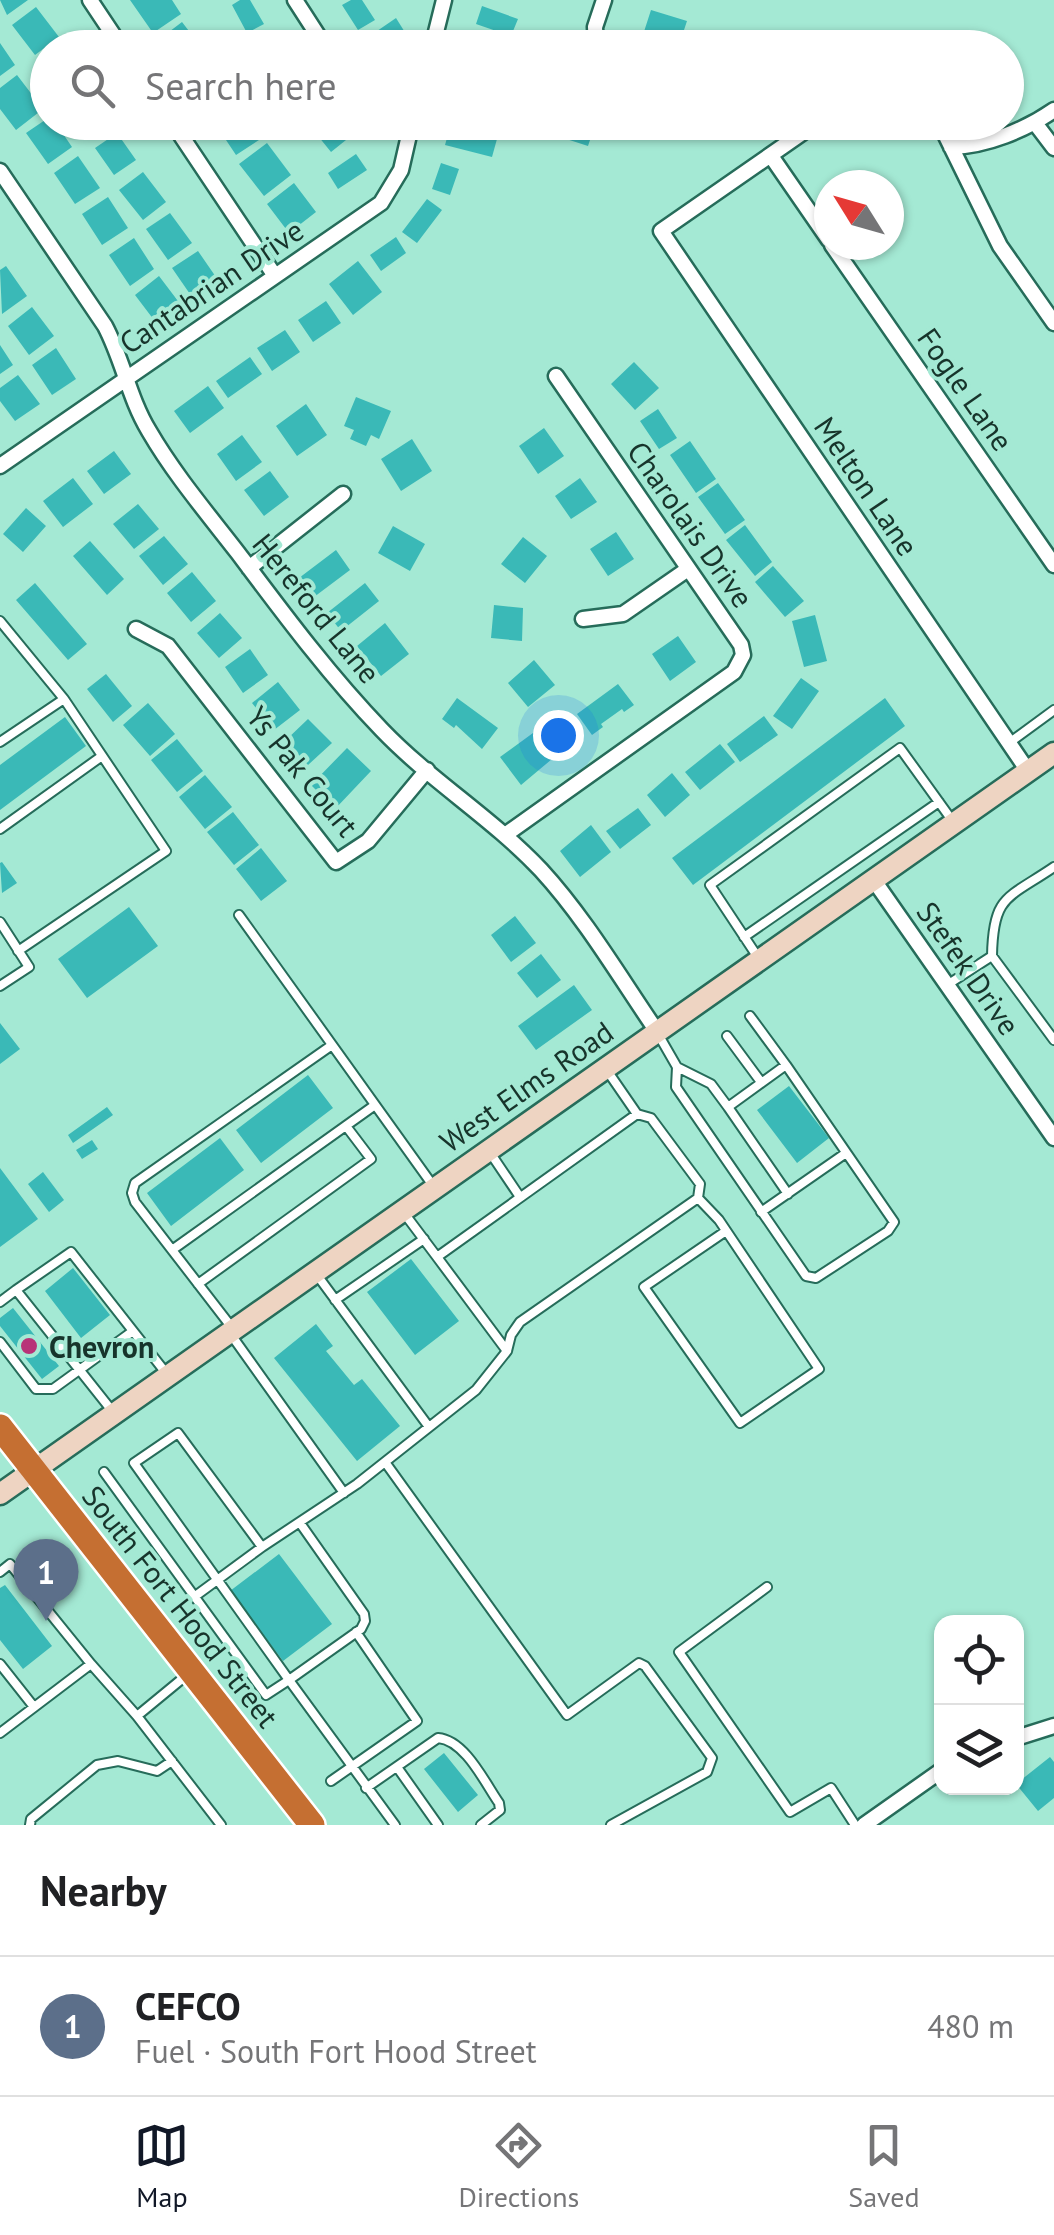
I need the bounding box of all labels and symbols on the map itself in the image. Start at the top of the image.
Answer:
north arrow [814,170,904,260]
street label: Cantabrian Drive [111,210,311,362]
street label: Fogle Lane [910,320,1022,458]
street label: Melton Lane [806,409,928,563]
street label: Charolais Drive [619,433,763,615]
street label: Hereford Lane [245,525,389,691]
street label: Ys Pak Court [238,698,368,844]
your location [533,710,584,761]
street label: Stefek Drive [909,894,1029,1042]
street label: West Elms Road [432,1012,620,1160]
place label: Chevron [49,1327,154,1366]
marker: Chevron [18,1335,40,1357]
street label: South Fort Hood Street [74,1477,288,1735]
pin: 1 [13,1538,78,1621]

